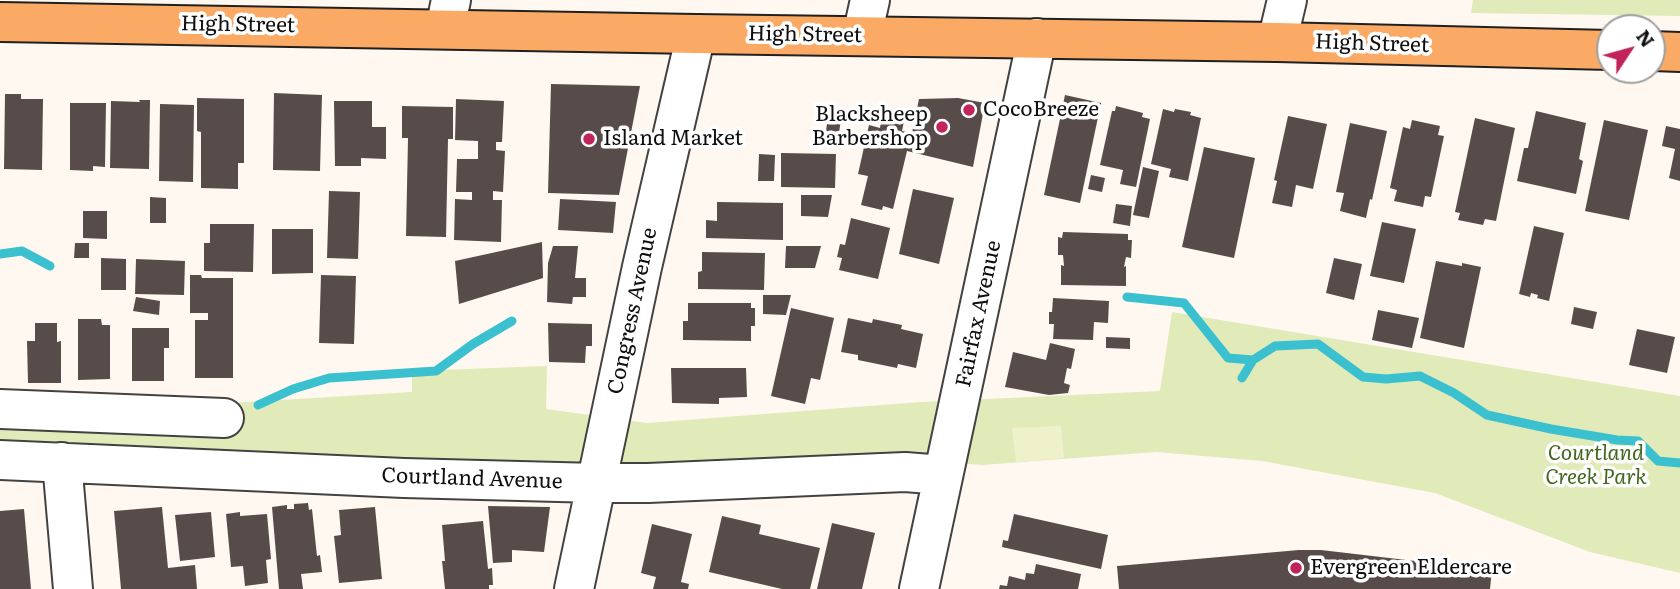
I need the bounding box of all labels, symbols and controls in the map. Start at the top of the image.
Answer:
street label: High Street [181,11,295,39]
north arrow [1596,14,1666,84]
street label: High Street [748,21,862,49]
text: N [1630,23,1662,53]
street label: High Street [1314,29,1430,59]
place label: CocoBreeze [983,97,1099,123]
place label: Blacksheep Barbershop [812,102,928,152]
marker: CocoBreeze [961,102,977,118]
marker: Blacksheep Barbershop [934,119,950,135]
place label: Island Market [603,126,743,152]
marker: Island Market [581,131,597,147]
street label: Congress Avenue [603,225,663,397]
street label: Fairfax Avenue [951,238,1007,390]
park label: Courtland Creek Park [1545,441,1647,491]
street label: Courtland Avenue [381,463,563,495]
place label: Evergreen Eldercare [1310,555,1512,581]
marker: Evergreen Eldercare [1288,560,1304,576]

